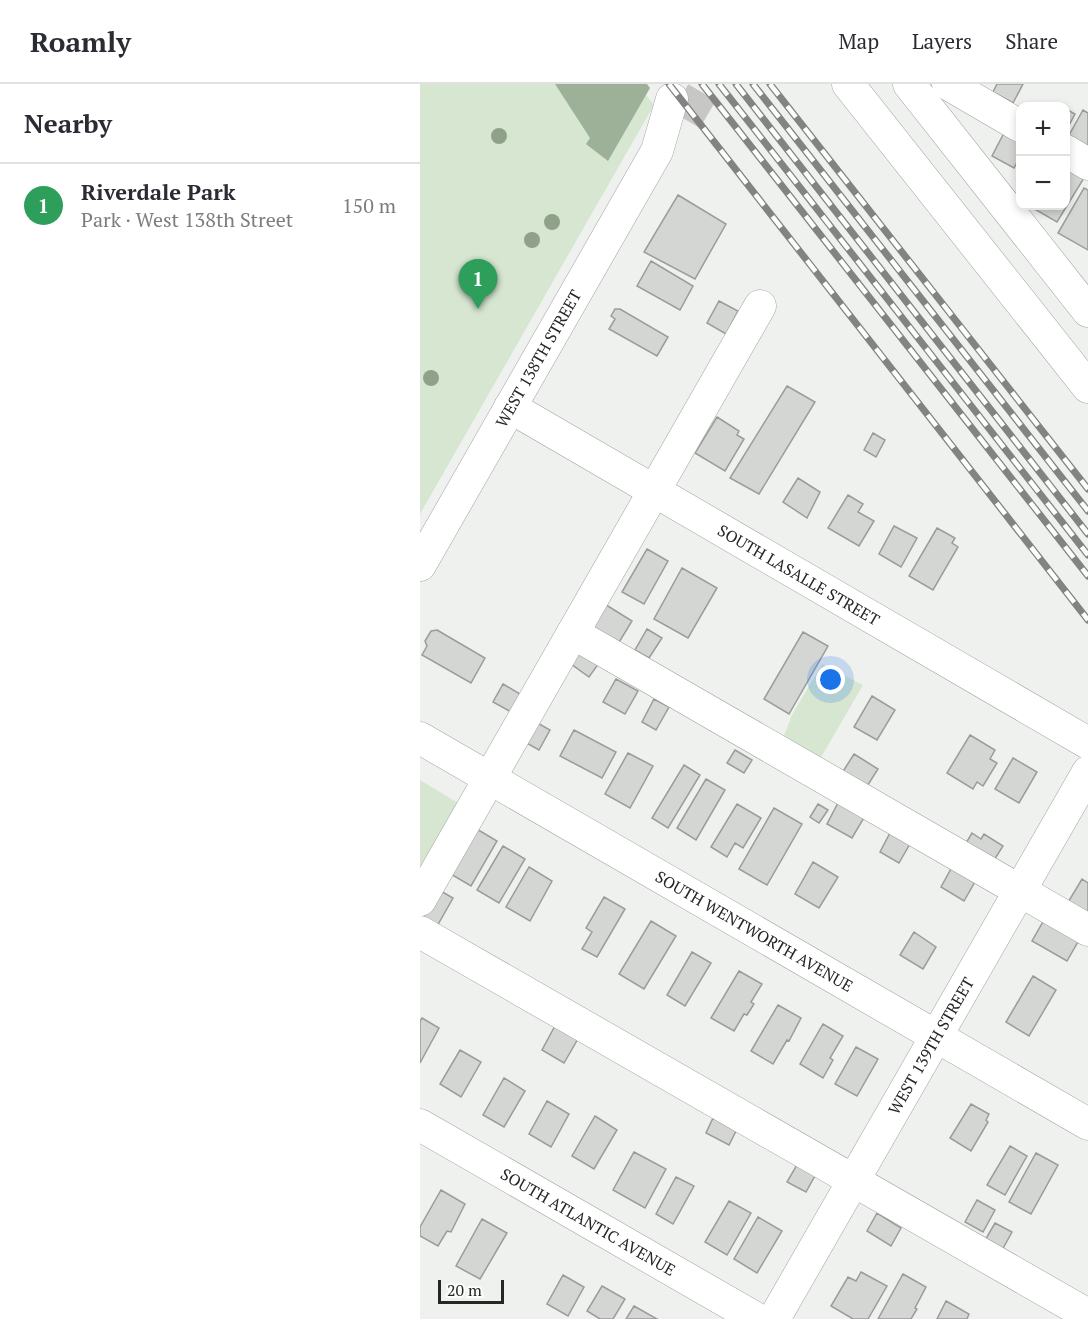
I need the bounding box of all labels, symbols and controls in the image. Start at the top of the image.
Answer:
text: Roamly [30,23,131,60]
text: Map [838,27,879,55]
text: Layers [912,27,972,55]
text: Share [1005,27,1058,55]
map controls [1016,102,1070,210]
button: + [1016,102,1070,156]
text: Nearby [24,106,112,140]
button: − [1016,156,1070,210]
text: Riverdale Park [81,177,235,206]
text: 1 [38,192,49,219]
text: 150 m [342,192,396,219]
text: Park · West 138th Street [81,206,293,233]
pin: 1 [458,260,498,309]
street label: WEST 138TH STREET [490,286,586,431]
street label: SOUTH LASALLE STREET [714,519,884,631]
your location [816,665,845,694]
street label: SOUTH WENTWORTH AVENUE [651,865,857,997]
street label: WEST 139TH STREET [883,973,979,1118]
street label: SOUTH ATLANTIC AVENUE [497,1163,679,1281]
scale bar [438,1277,504,1304]
text: 20 m [447,1279,482,1301]

